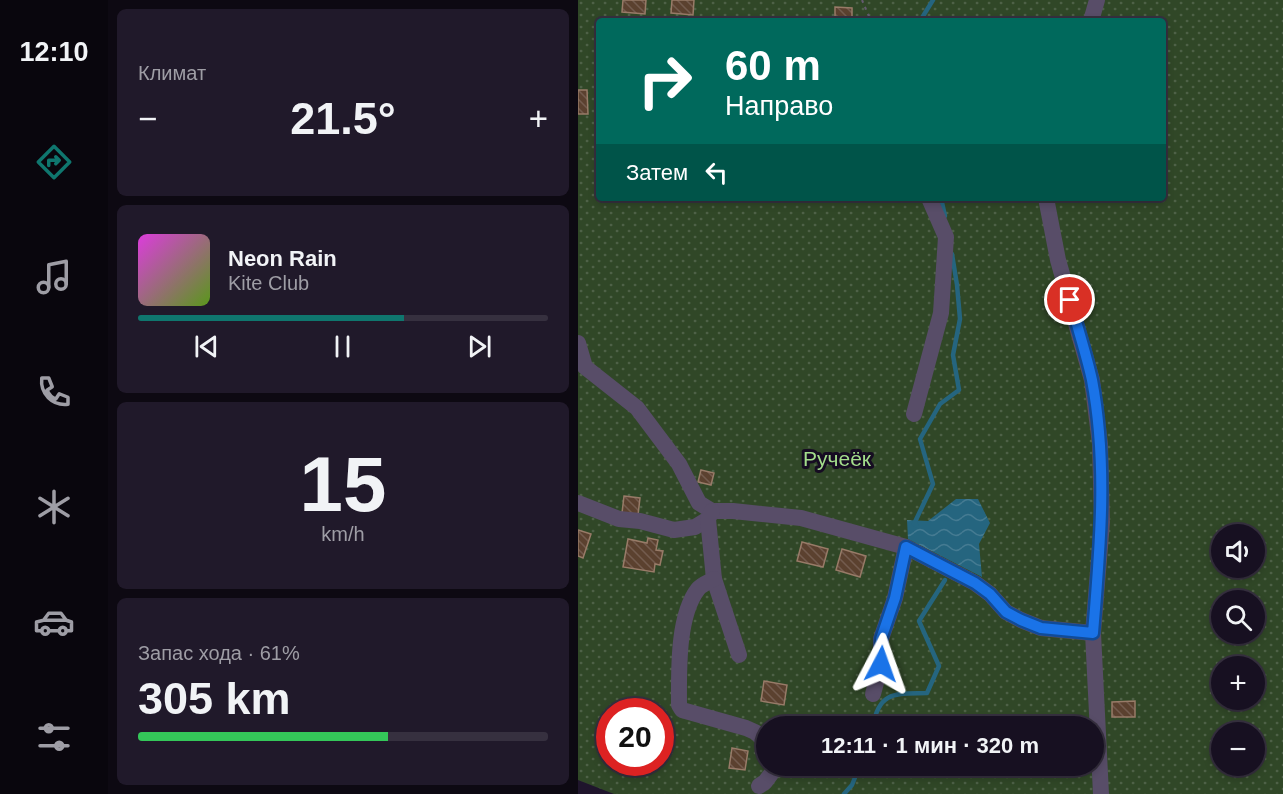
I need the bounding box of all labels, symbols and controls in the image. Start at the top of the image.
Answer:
text: 12:10 [19,37,89,67]
icon: right [626,42,704,120]
text: 60 m [725,42,821,89]
text: Климат [138,62,206,84]
text: Направо [725,91,833,121]
text: 21.5° [290,93,396,144]
text: − [138,100,157,137]
text: + [529,100,548,137]
icon: directions [33,141,75,183]
icon: left [700,156,733,189]
text: Затем [626,160,688,185]
text: Neon Rain [228,246,337,271]
icon: music [33,256,75,298]
text: Kite Club [228,272,309,294]
pin [1044,274,1095,325]
icon: arrive [1053,283,1086,316]
icon: previous [190,330,223,363]
icon: pause [326,330,359,363]
icon: next [463,330,496,363]
icon: phone [33,371,75,413]
text: 15 [300,440,386,528]
park label: Ручеёк [803,447,872,470]
icon: climate [33,486,75,528]
text: km/h [321,523,365,545]
map controls [1211,524,1265,776]
button: sound [1211,524,1265,578]
button: search [1211,590,1265,644]
icon: car [33,601,75,643]
position arrow [849,632,913,696]
text: Запас хода · 61% [138,642,300,664]
button: + [1211,656,1265,710]
text: 305 km [138,673,291,724]
speed limit sign: 20 [596,698,674,776]
icon: filters [33,716,75,758]
button: − [1211,722,1265,776]
text: 12:11 · 1 мин · 320 m [821,733,1039,758]

